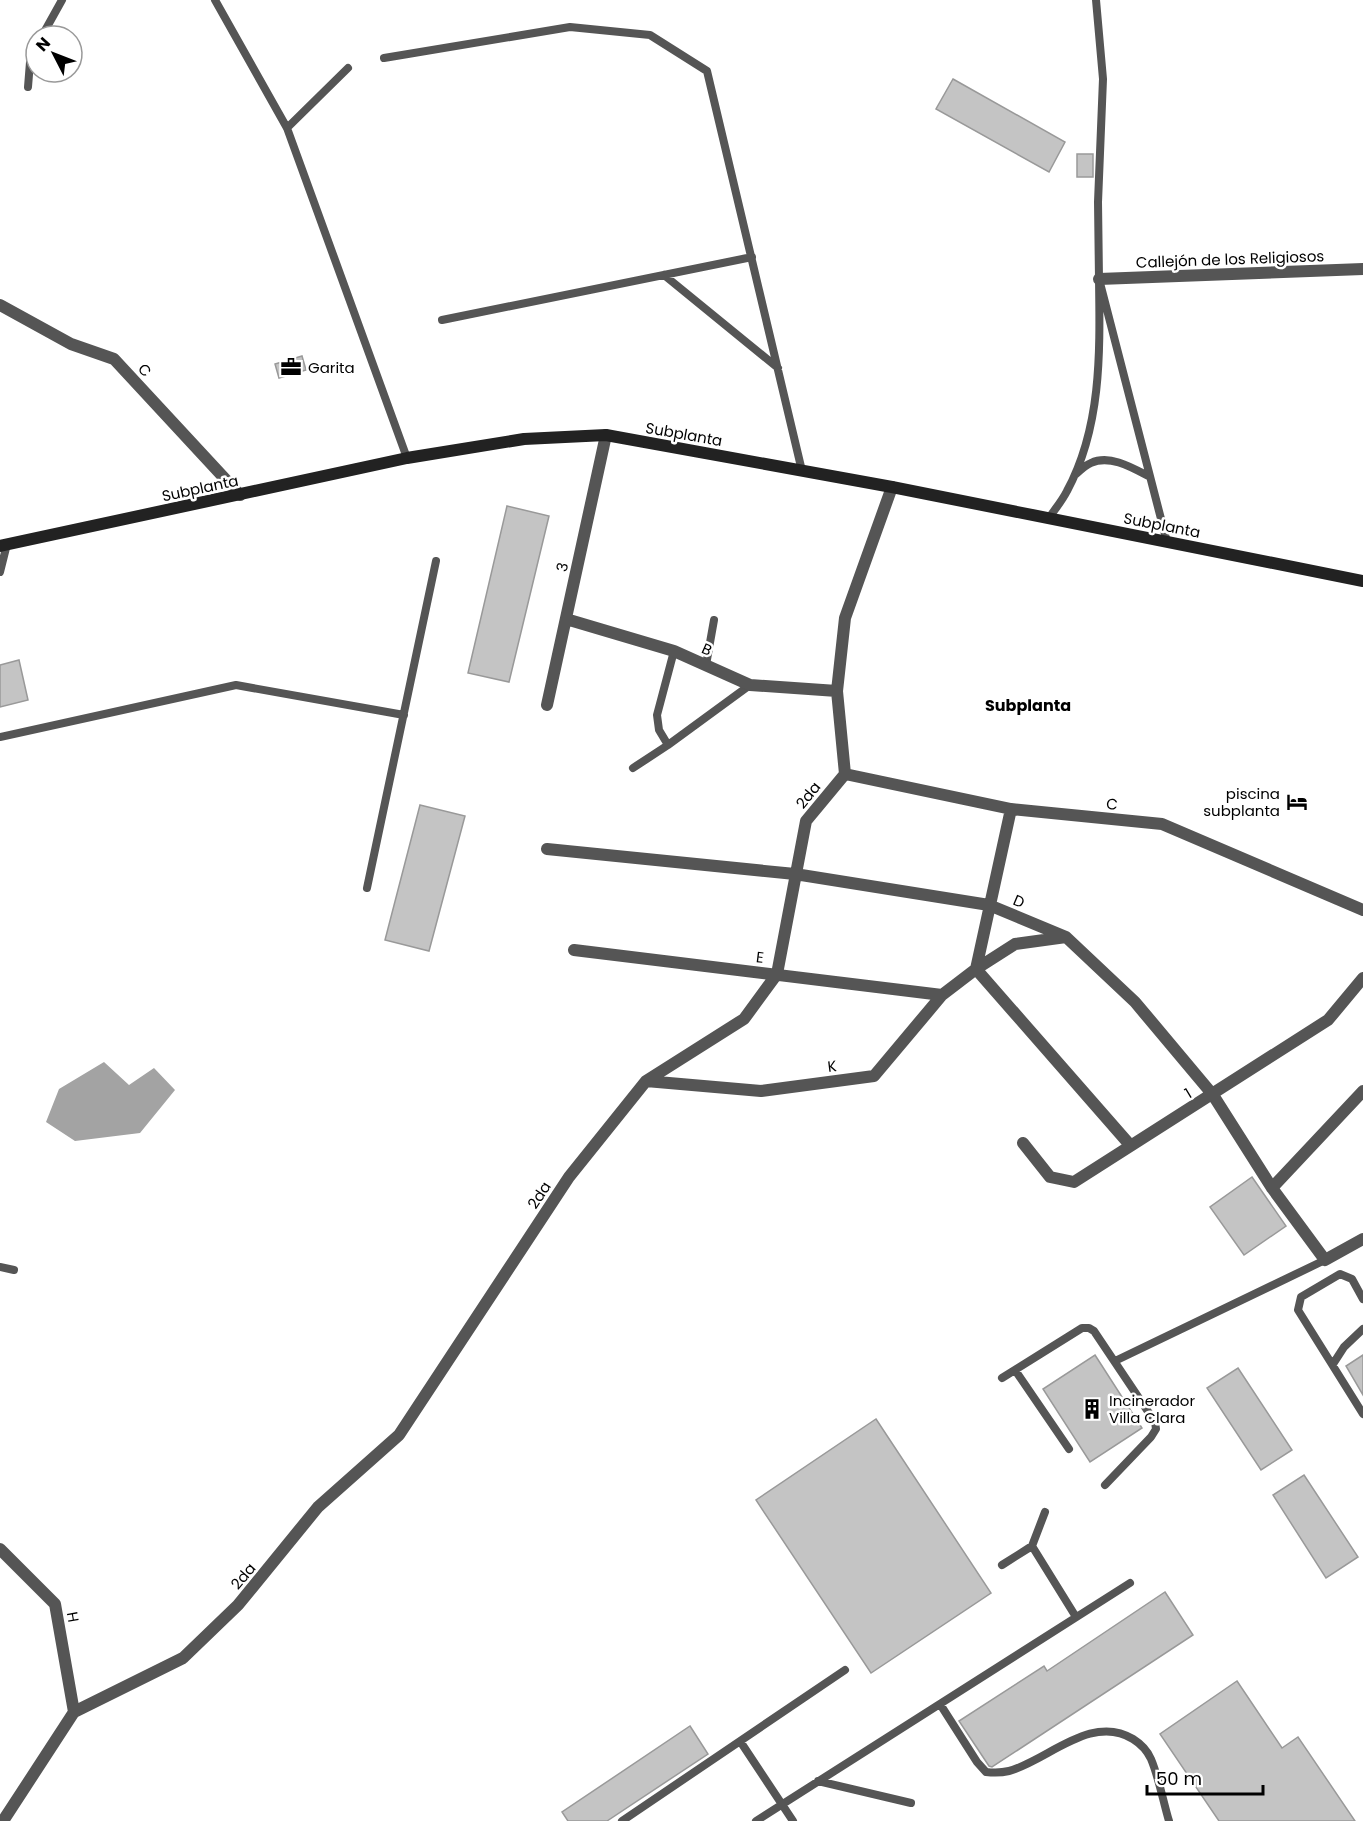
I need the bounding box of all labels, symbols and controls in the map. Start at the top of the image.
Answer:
north arrow [24,24,84,84]
text: N [31,32,56,56]
street label: Callejón de los Religiosos [1135,245,1325,273]
office icon: Garita [279,355,303,379]
place label: Garita [308,357,355,378]
street label: C [133,359,157,381]
street label: Subplanta [644,417,724,451]
street label: Subplanta [160,470,240,506]
street label: Subplanta [1122,507,1202,543]
street label: 3 [551,560,573,574]
street label: B [699,638,715,660]
district label: Subplanta [985,694,1071,717]
street label: 2da [791,777,825,813]
place label: piscina subplanta [1203,783,1280,821]
hotel icon: piscina subplanta [1285,790,1309,814]
street label: C [1105,793,1119,815]
street label: D [1010,889,1028,913]
street label: E [755,946,765,968]
street label: K [826,1055,838,1077]
street label: 1 [1181,1083,1195,1103]
street label: 2da [522,1177,556,1213]
place label: Incinerador Villa Clara [1109,1390,1195,1428]
building icon: Incinerador Villa Clara [1080,1397,1104,1421]
street label: 2da [226,1558,260,1594]
street label: H [62,1610,84,1624]
scale bar [1147,1758,1262,1796]
text: 50 m [1156,1766,1202,1791]

